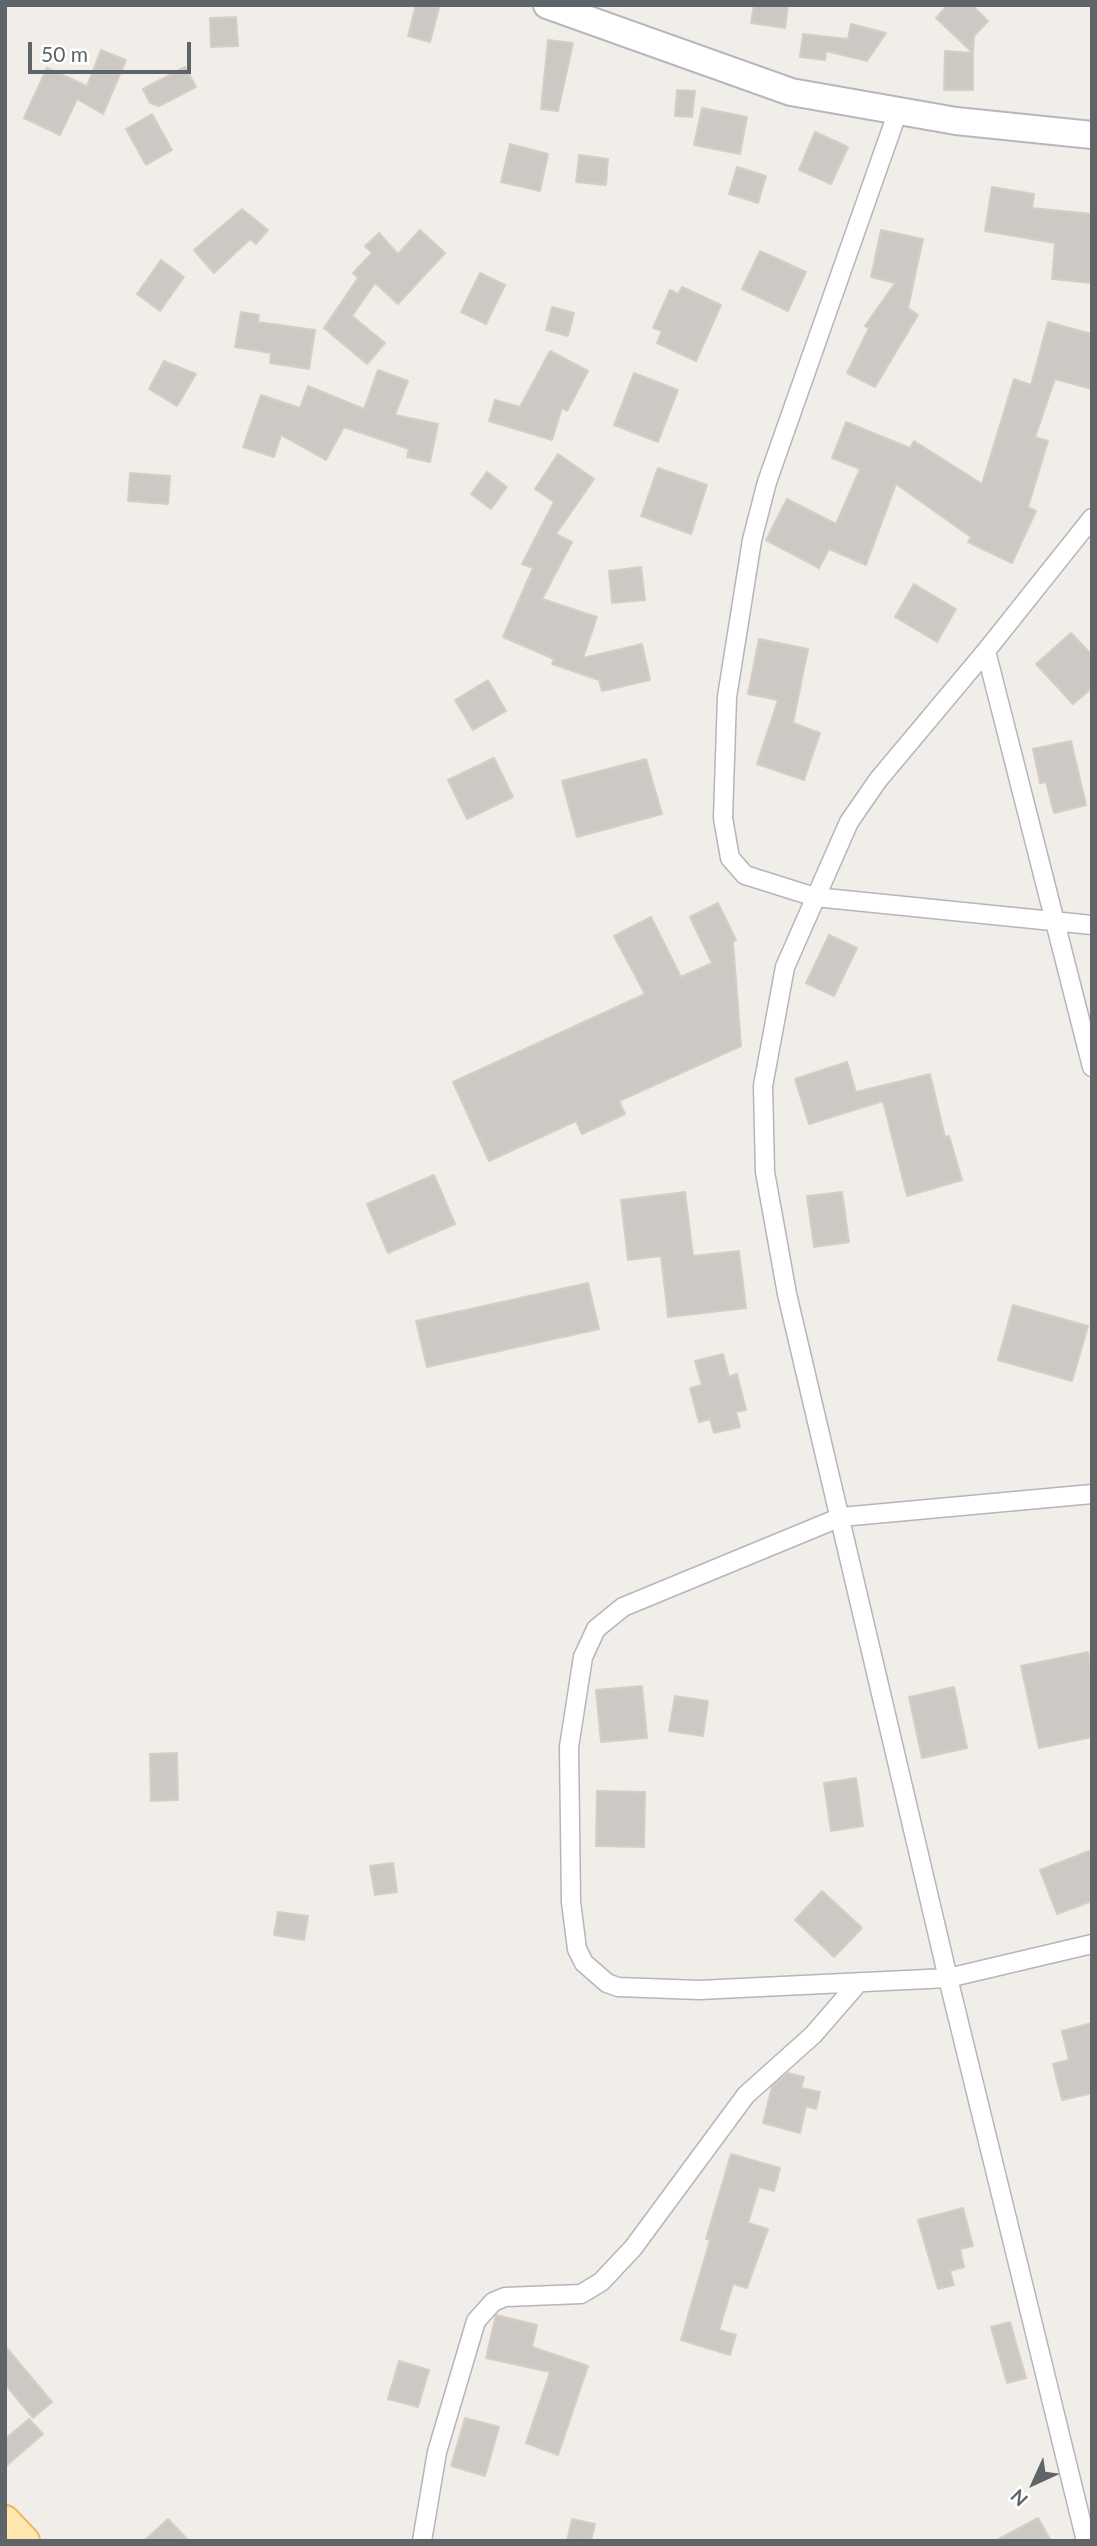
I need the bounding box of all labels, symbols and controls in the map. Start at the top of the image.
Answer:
scale bar [32,28,194,72]
text: 50 m [41,41,88,66]
north arrow [999,2448,1069,2518]
text: N [1005,2485,1032,2512]

